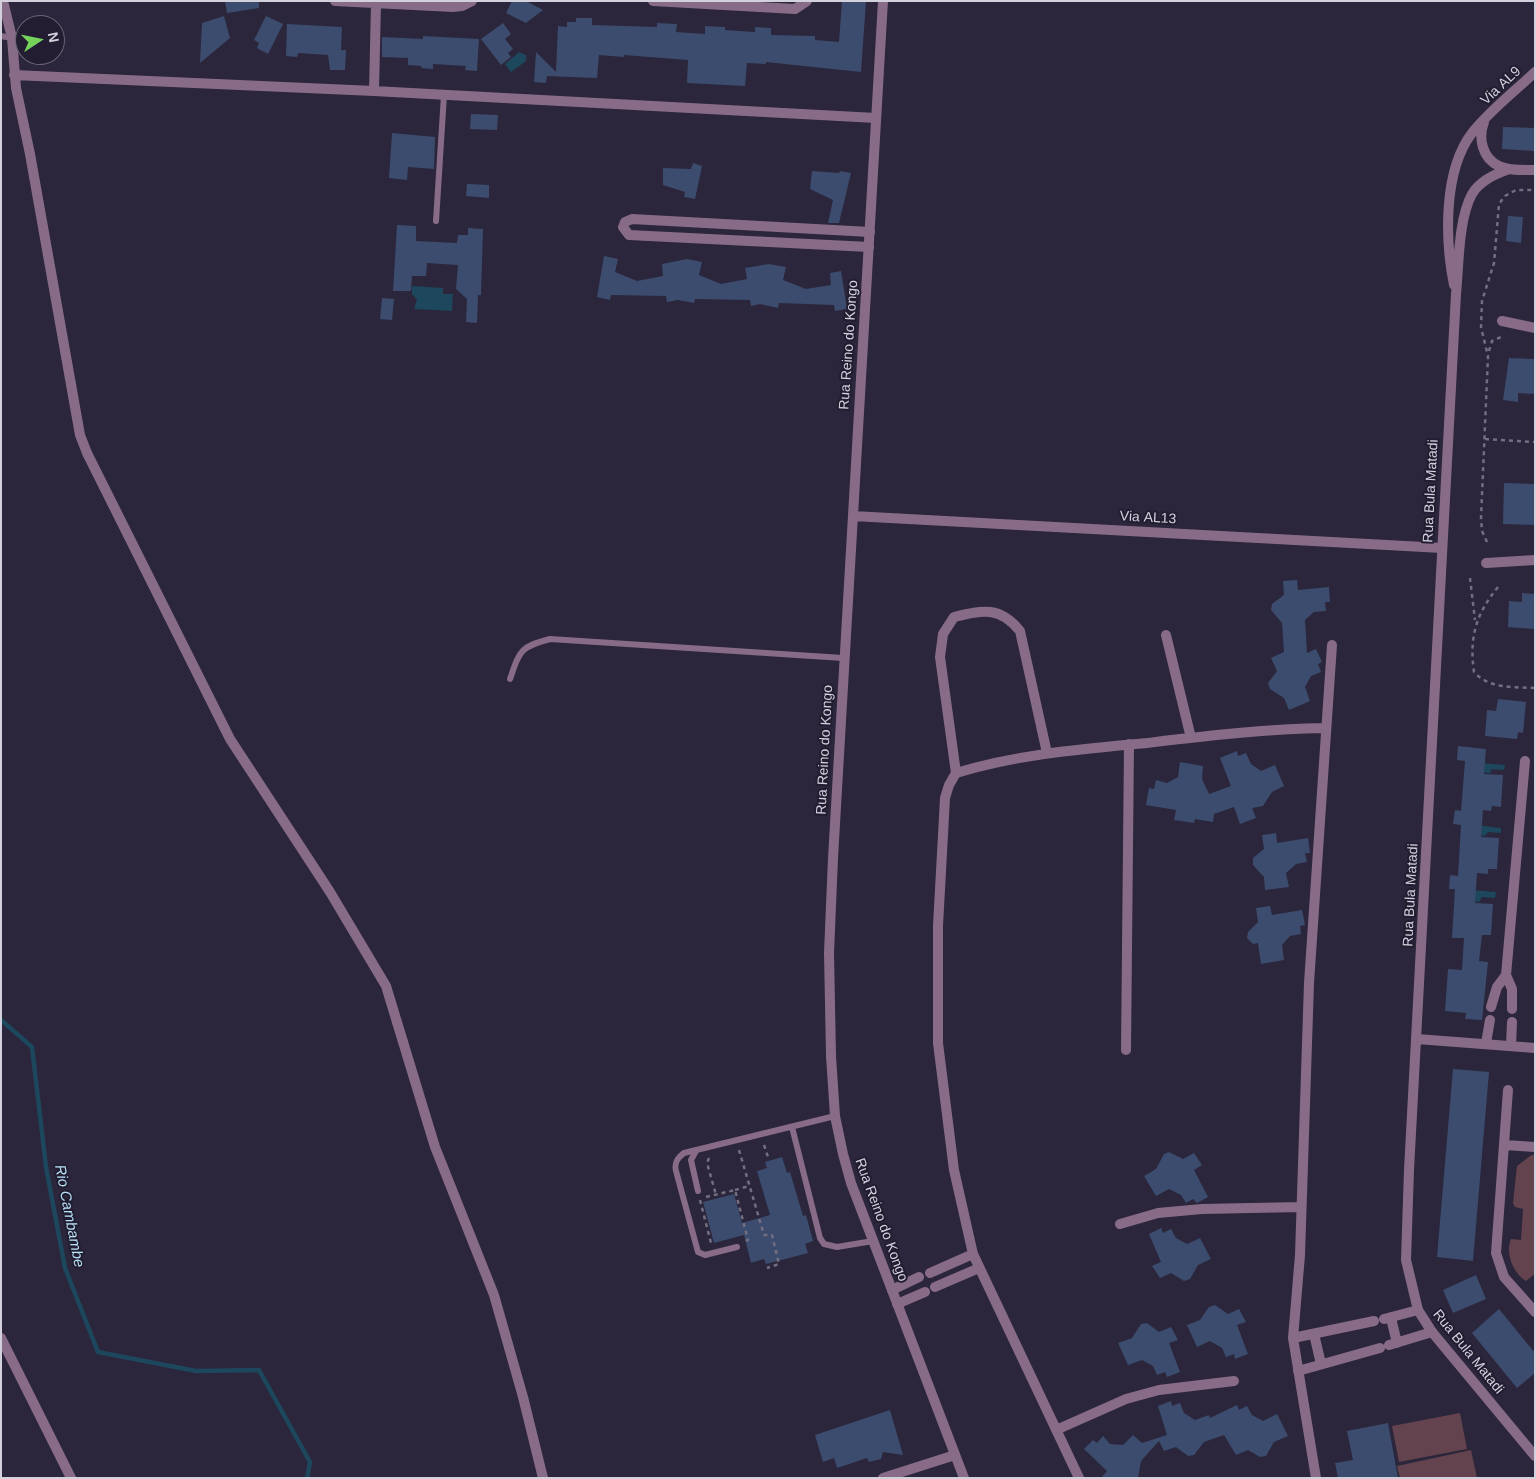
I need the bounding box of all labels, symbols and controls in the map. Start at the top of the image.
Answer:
north arrow [15,15,65,65]
text: N [45,31,63,44]
street label: Via AL9 [1477,63,1525,109]
street label: Rua Reino do Kongo [836,280,862,410]
street label: Rua Bula Matadi [1420,439,1442,543]
street label: Via AL13 [1119,508,1177,528]
street label: Rua Reino do Kongo [813,685,837,815]
street label: Rua Bula Matadi [1400,843,1422,947]
street label: Rua Reino do Kongo [851,1156,911,1284]
water label: Rio Cambambe [50,1163,88,1269]
street label: Rua Bula Matadi [1429,1306,1507,1398]

